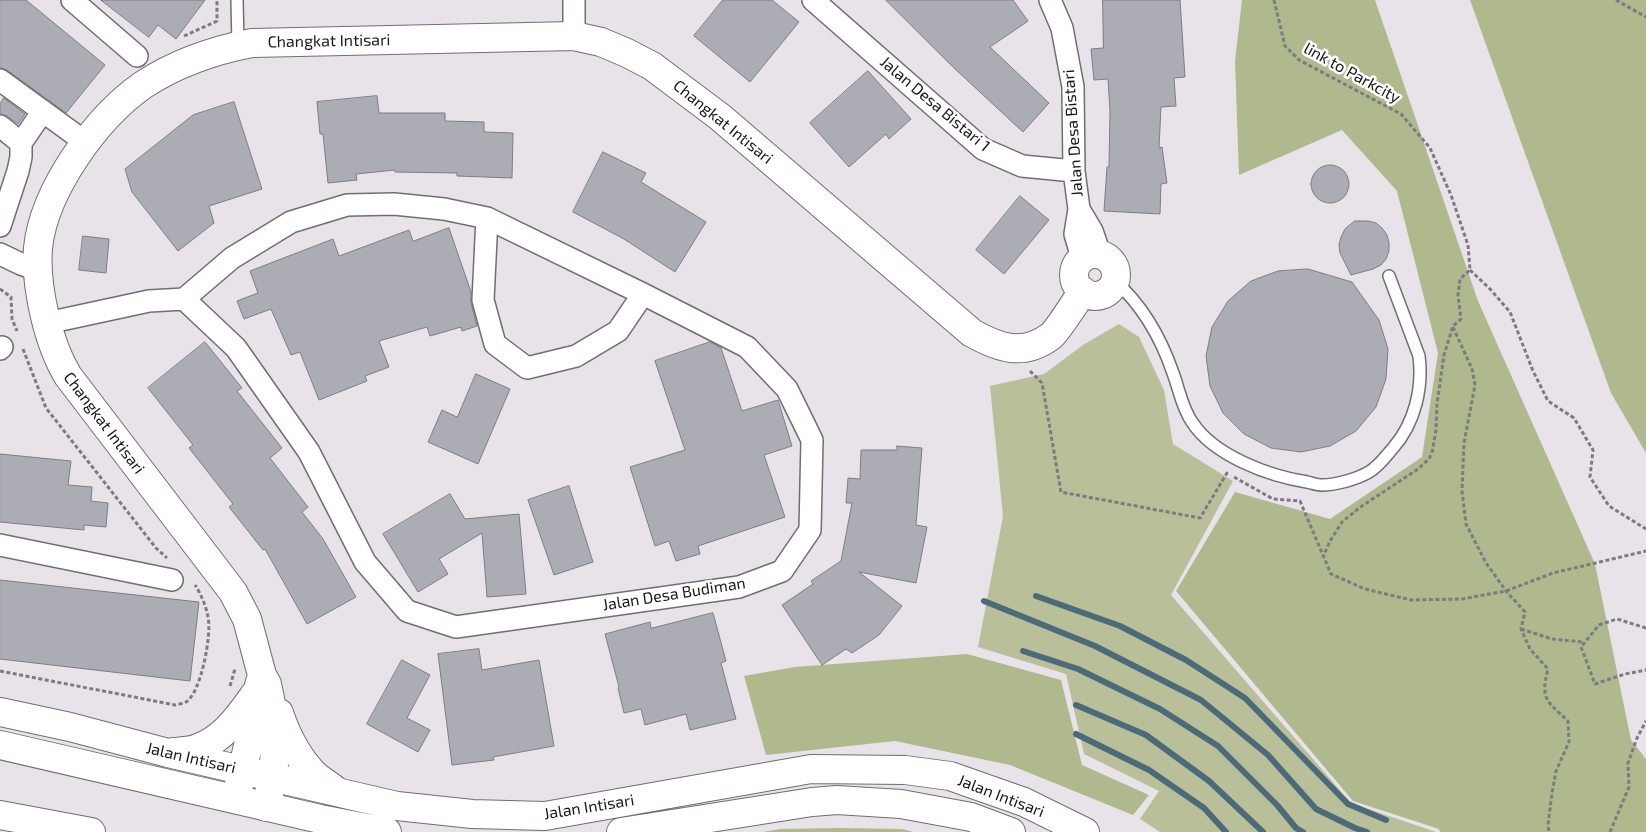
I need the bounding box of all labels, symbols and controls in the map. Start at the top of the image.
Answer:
street label: Changkat Intisari [267,30,391,52]
street label: link to Parkcity [1300,39,1404,107]
street label: Jalan Desa Bistari 1 [876,52,994,156]
street label: Jalan Desa Bistari [1059,69,1087,197]
street label: Changkat Intisari [669,76,777,168]
street label: Changkat Intisari [59,368,149,478]
street label: Jalan Desa Budiman [601,573,747,615]
street label: Jalan Intisari [144,738,238,778]
street label: Jalan Intisari [955,771,1047,821]
street label: Jalan Intisari [542,790,636,824]

